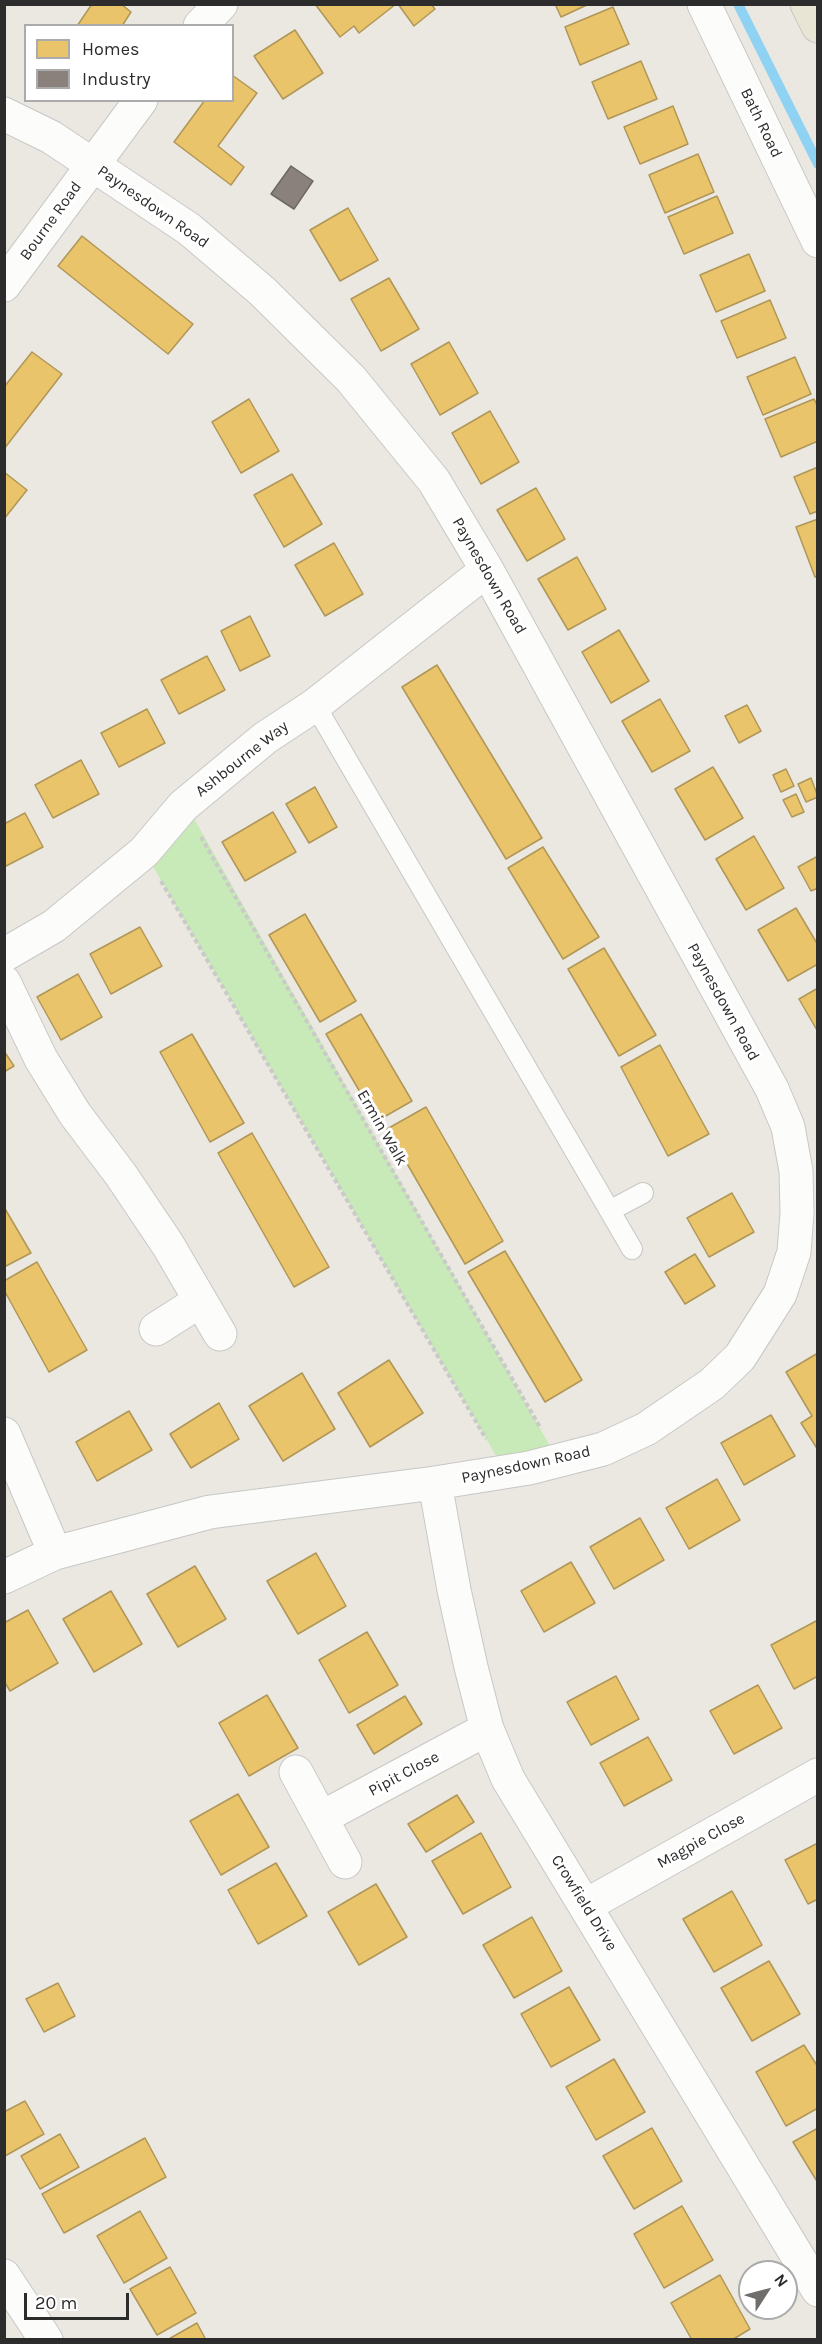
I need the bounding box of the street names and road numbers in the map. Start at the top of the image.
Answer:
street label: Bath Road [736,85,786,161]
street label: Paynesdown Road [94,161,212,253]
street label: Bourne Road [16,178,86,264]
street label: Paynesdown Road [448,514,530,638]
street label: Ashbourne Way [192,717,292,801]
street label: Paynesdown Road [683,940,763,1064]
street label: Ermin Walk [353,1087,411,1169]
street label: Paynesdown Road [460,1442,592,1488]
street label: Pipit Close [365,1747,443,1801]
street label: Magpie Close [654,1809,748,1873]
street label: Crowfield Drive [547,1851,621,1955]

